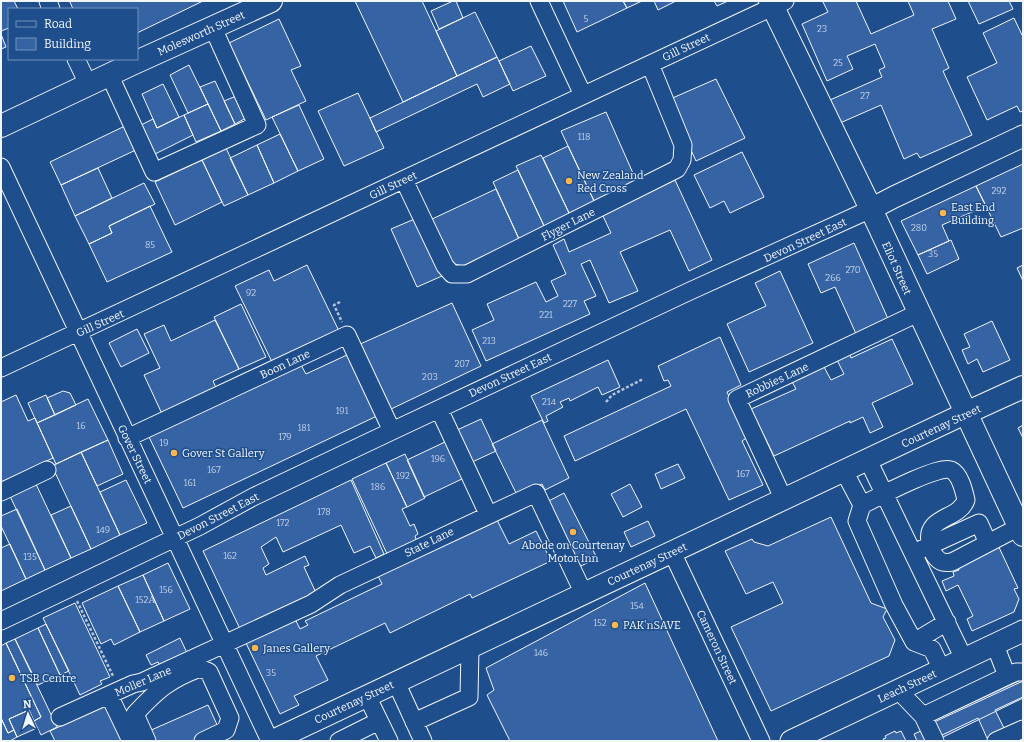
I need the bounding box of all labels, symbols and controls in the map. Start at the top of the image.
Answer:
legend [8,8,138,60]
street label: Molesworth Street [156,8,247,59]
house number: 5 [584,14,589,24]
text: Road [44,17,72,31]
house number: 23 [817,24,827,34]
street label: Gill Street [660,31,712,64]
text: Building [44,37,91,51]
house number: 25 [833,58,843,68]
house number: 27 [860,91,870,101]
house number: 118 [578,132,590,142]
street label: Gill Street [367,169,419,202]
place label: New Zealand Red Cross [577,169,644,195]
marker: New Zealand Red Cross [564,176,574,186]
house number: 292 [991,186,1007,196]
place label: East End Building [951,201,996,227]
street label: Flyger Lane [539,205,597,244]
marker: East End Building [938,208,948,218]
street label: Devon Street East [762,216,849,265]
house number: 280 [911,223,927,233]
house number: 85 [145,240,155,250]
street label: Eliot Street [879,240,914,297]
house number: 35 [928,249,938,259]
house number: 270 [846,265,861,275]
house number: 266 [825,273,841,283]
house number: 92 [246,288,256,298]
house number: 227 [563,299,578,309]
street label: Gill Street [74,307,126,340]
house number: 221 [539,310,553,320]
house number: 213 [482,336,496,346]
street label: Boon Lane [258,347,312,382]
street label: Devon Street East [467,351,554,400]
house number: 207 [454,359,470,369]
street label: Robbies Lane [744,360,811,401]
house number: 203 [422,372,438,382]
house number: 214 [542,397,557,407]
street label: Courtenay Street [899,402,983,451]
house number: 191 [336,406,349,416]
house number: 16 [77,421,85,431]
street label: Gover Street [115,423,154,486]
house number: 181 [298,423,311,433]
house number: 179 [278,432,292,442]
house number: 19 [160,438,168,448]
place label: Gover St Gallery [182,447,265,460]
marker: Gover St Gallery [169,448,179,458]
house number: 196 [431,454,445,464]
house number: 167 [207,465,221,475]
house number: 167 [736,469,750,479]
house number: 192 [396,471,410,481]
house number: 161 [184,478,197,488]
house number: 186 [371,482,385,492]
street label: Devon Street East [175,490,261,543]
house number: 178 [317,507,331,517]
house number: 172 [277,518,290,528]
house number: 149 [96,525,110,535]
street label: State Lane [402,525,456,560]
marker: Abode on Courtenay Motor Inn [568,527,578,537]
place label: Abode on Courtenay Motor Inn [521,539,625,565]
street label: Courtenay Street [605,540,689,589]
house number: 162 [223,551,237,561]
house number: 135 [23,552,37,562]
house number: 156 [159,585,173,595]
house number: 152A [135,595,155,605]
house number: 154 [630,601,645,611]
street label: Cameron Street [694,608,739,686]
house number: 152 [593,618,607,628]
place label: PAK'nSAVE [623,619,681,632]
marker: PAK'nSAVE [610,620,620,630]
place label: Janes Gallery [262,642,330,655]
marker: Janes Gallery [250,643,260,653]
house number: 146 [534,648,548,658]
street label: Moller Lane [113,664,173,699]
street label: Leach Street [876,667,939,706]
house number: 35 [266,668,276,678]
place label: TSB Centre [20,672,76,685]
marker: TSB Centre [7,673,17,683]
street label: Courtenay Street [312,678,396,727]
north arrow [8,694,48,734]
text: N [23,698,33,711]

